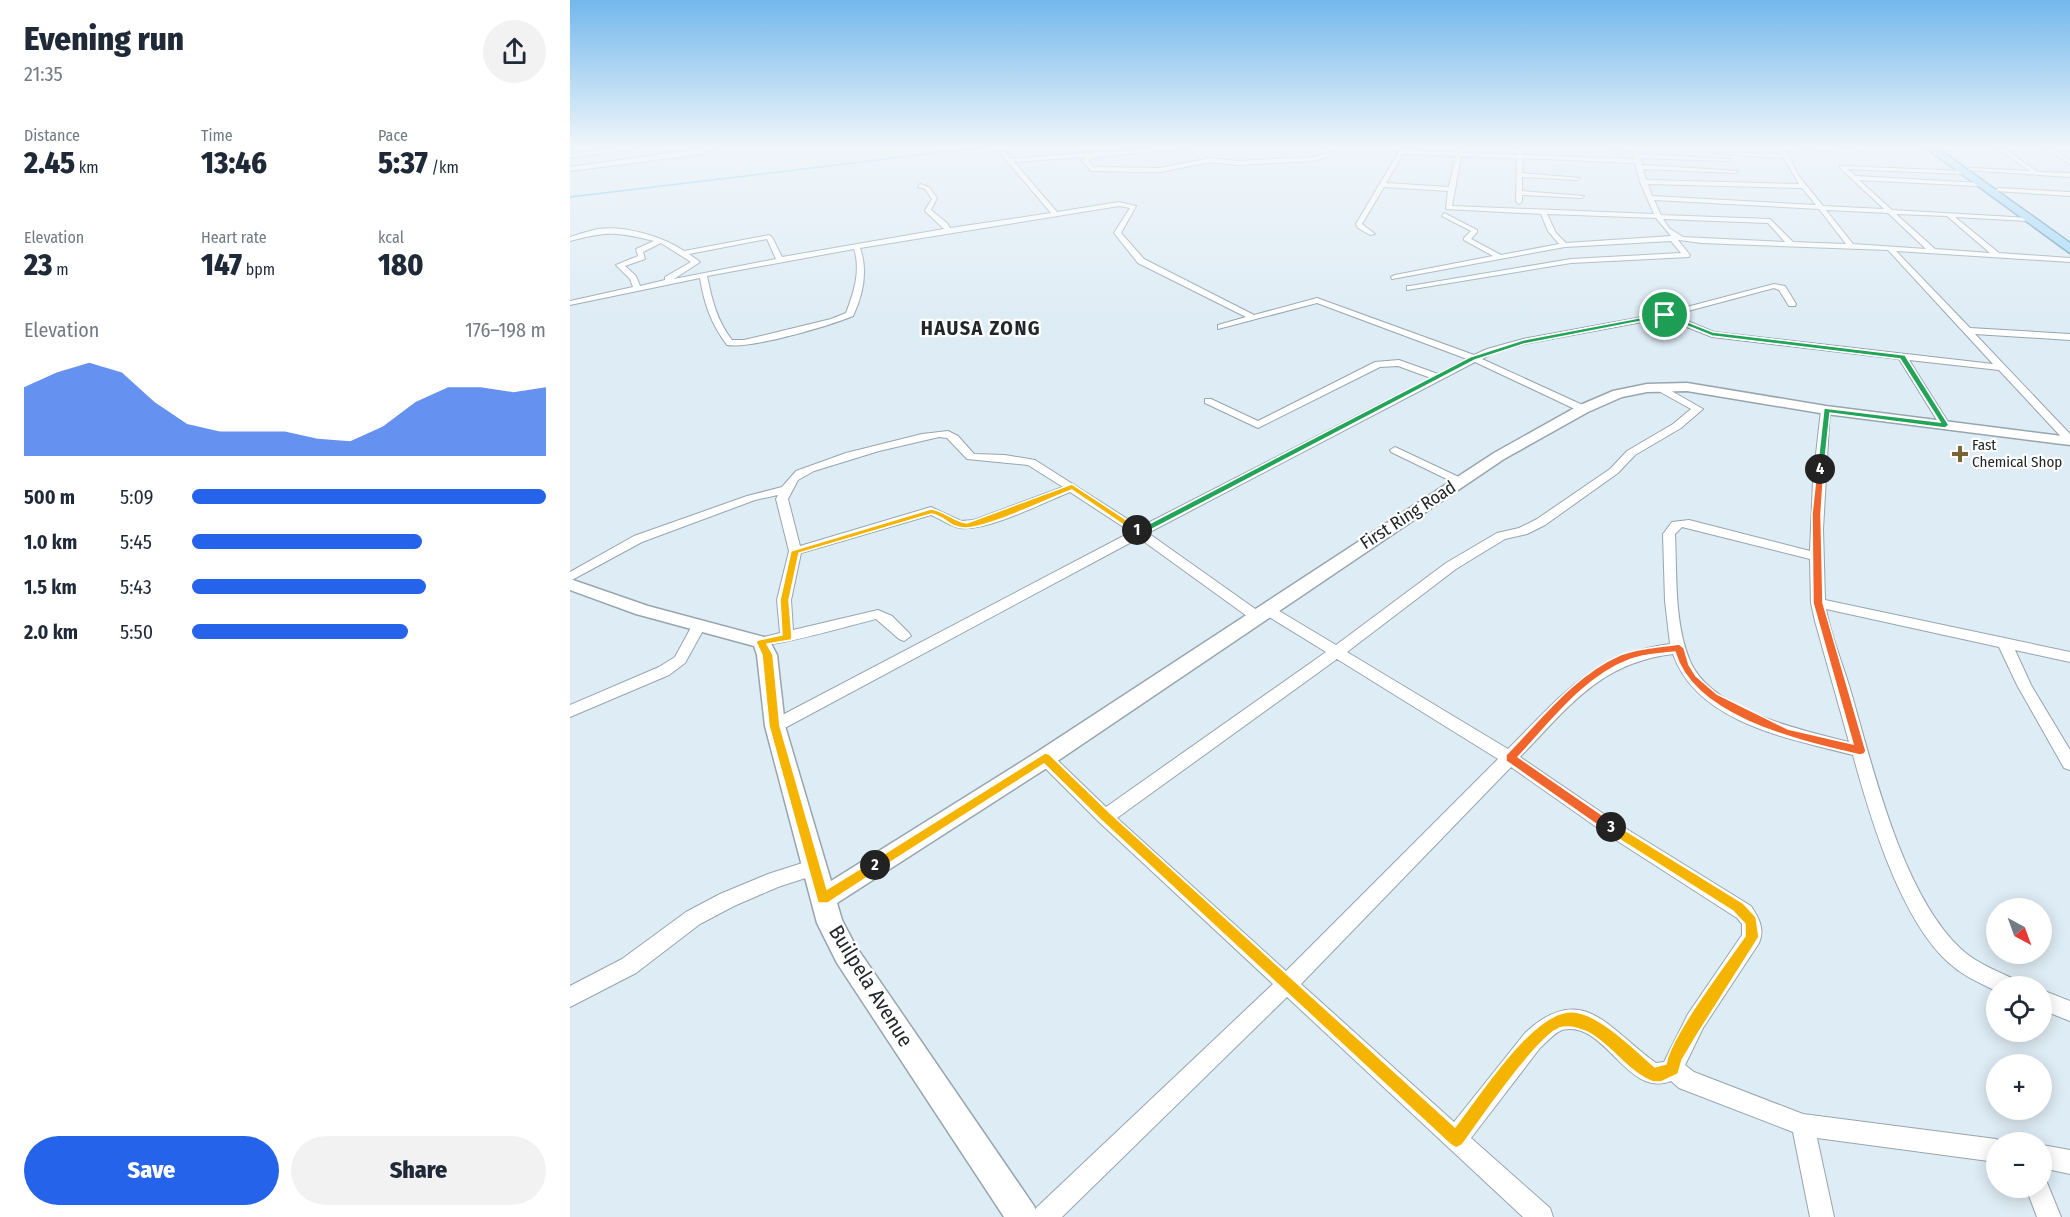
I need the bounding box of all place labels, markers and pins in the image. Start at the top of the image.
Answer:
pin [1639,289,1690,340]
place label: Fast Chemical Shop [1972,436,2062,471]
marker: Fast Chemical Shop [1953,447,1967,461]
pin: 4 [1805,454,1835,484]
pin: 1 [1122,515,1152,545]
pin: 3 [1596,812,1626,842]
pin: 2 [860,850,890,880]

